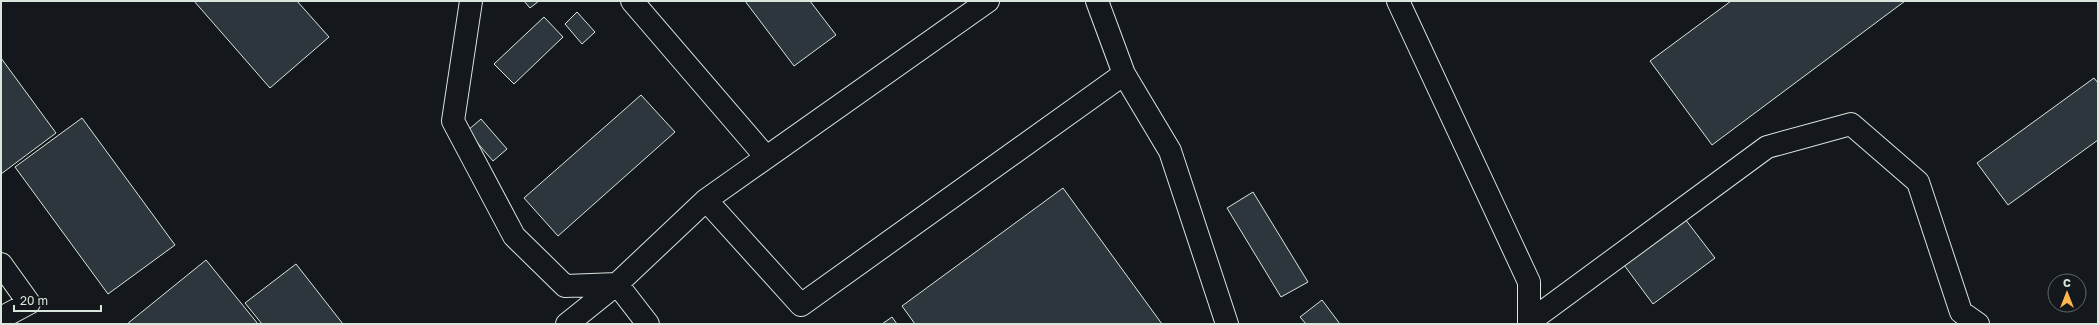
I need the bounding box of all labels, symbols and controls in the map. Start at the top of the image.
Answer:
north arrow [2047,273,2087,313]
text: С [2063,276,2071,289]
scale bar [14,287,101,313]
text: 20 m [20,293,48,308]

